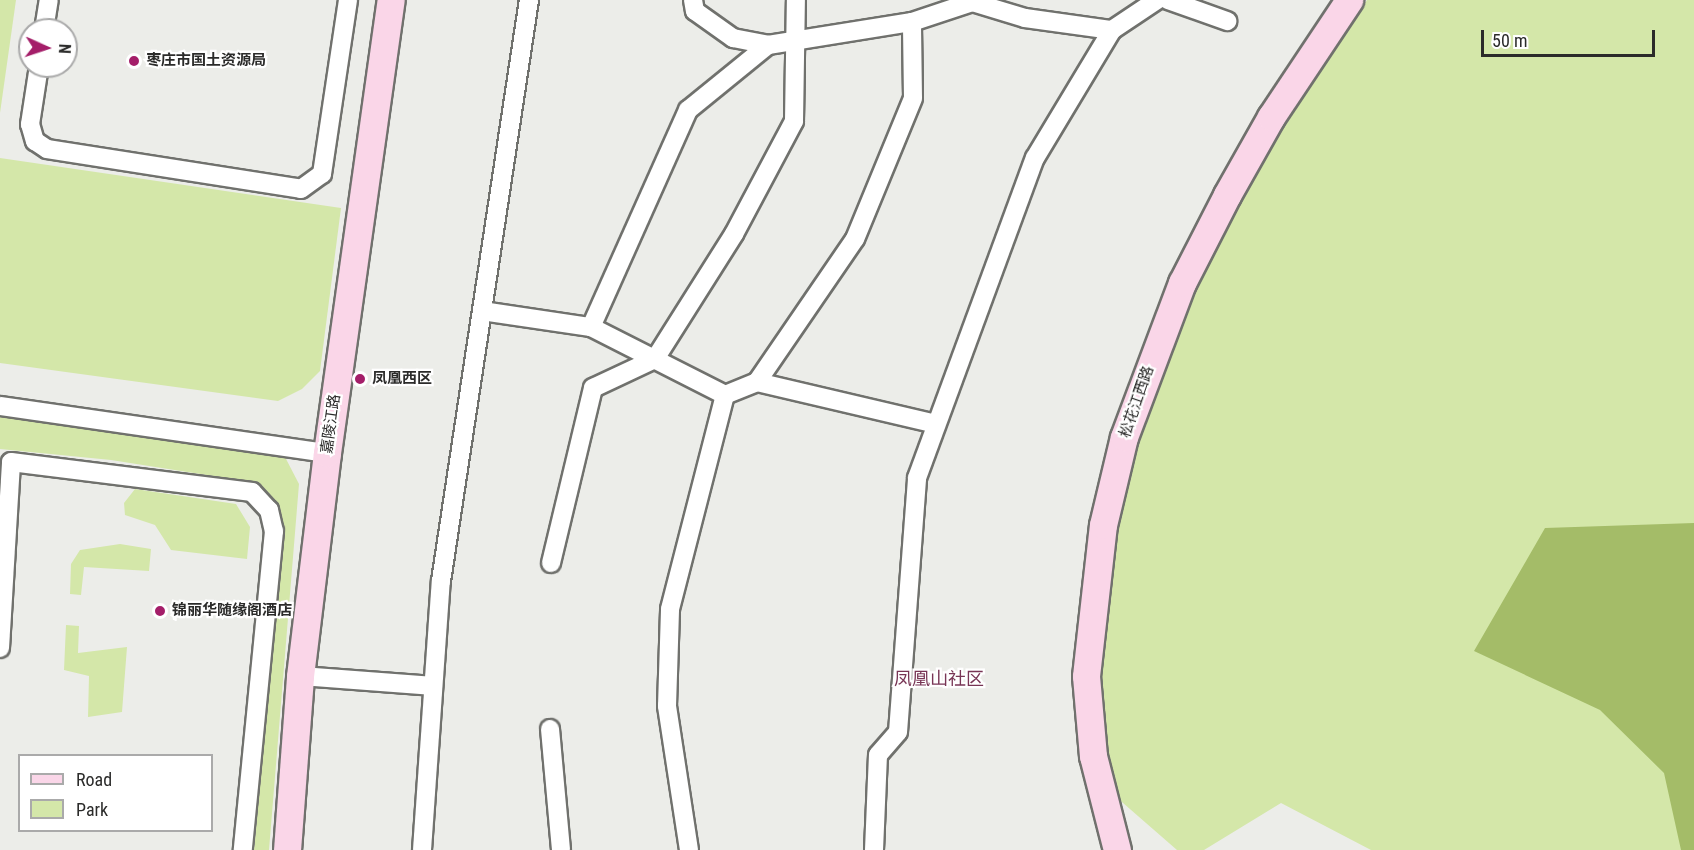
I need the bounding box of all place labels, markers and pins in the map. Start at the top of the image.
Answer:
place label: 枣庄市国土资源局 [146,52,266,70]
marker: 枣庄市国土资源局 [127,54,141,68]
place label: 凤凰西区 [372,370,432,388]
marker: 凤凰西区 [353,372,367,386]
place label: 锦丽华随缘阁酒店 [172,602,292,620]
marker: 锦丽华随缘阁酒店 [153,604,167,618]

